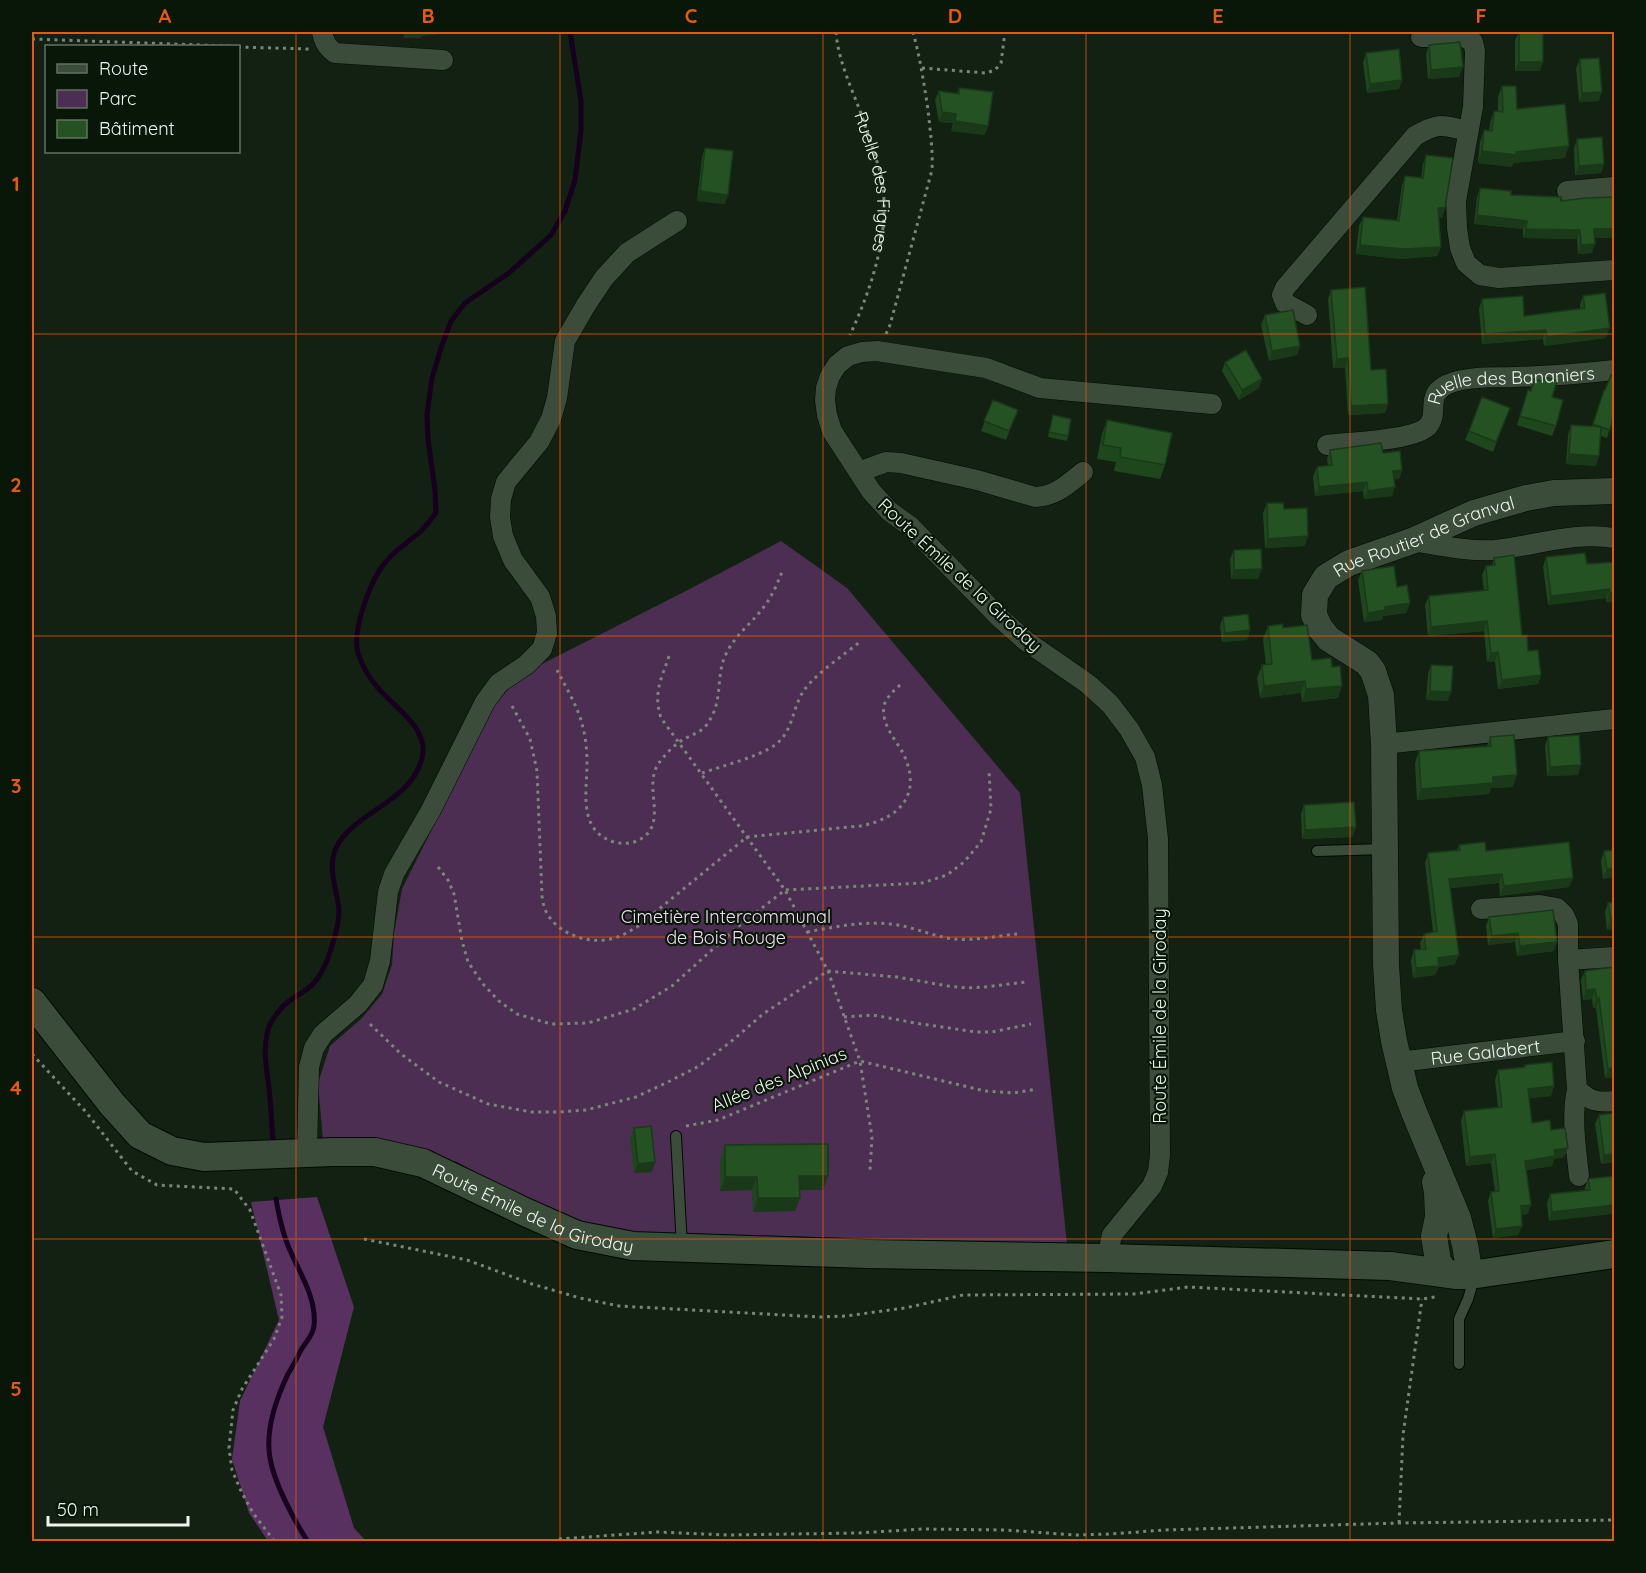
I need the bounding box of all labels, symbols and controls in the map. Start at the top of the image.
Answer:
text: A [159,3,172,28]
text: B [421,3,435,28]
text: C [685,3,698,28]
text: D [948,3,962,28]
text: E [1212,3,1224,28]
text: F [1475,3,1487,28]
legend [45,45,240,153]
text: Route [99,57,148,80]
text: Parc [99,87,136,110]
street label: Ruelle des Figues [850,108,896,254]
text: Bâtiment [99,117,175,140]
text: 1 [12,171,20,196]
street label: Ruelle des Bananiers [1422,361,1596,407]
text: 2 [10,472,22,497]
street label: Rue Routier de Granval [1328,490,1517,582]
street label: Route Émile de la Giroday [873,493,1047,657]
text: 3 [11,773,21,798]
park label: Cimetière Intercommunal de Bois Rouge [621,905,831,949]
street label: Route Émile de la Giroday [1148,908,1171,1124]
street label: Rue Galabert [1429,1034,1541,1070]
street label: Allée des Alpinias [708,1041,850,1117]
text: 4 [10,1075,22,1100]
street label: Route Émile de la Giroday [429,1158,636,1257]
text: 5 [10,1376,22,1401]
scale bar [48,1489,188,1527]
text: 50 m [57,1498,99,1521]

